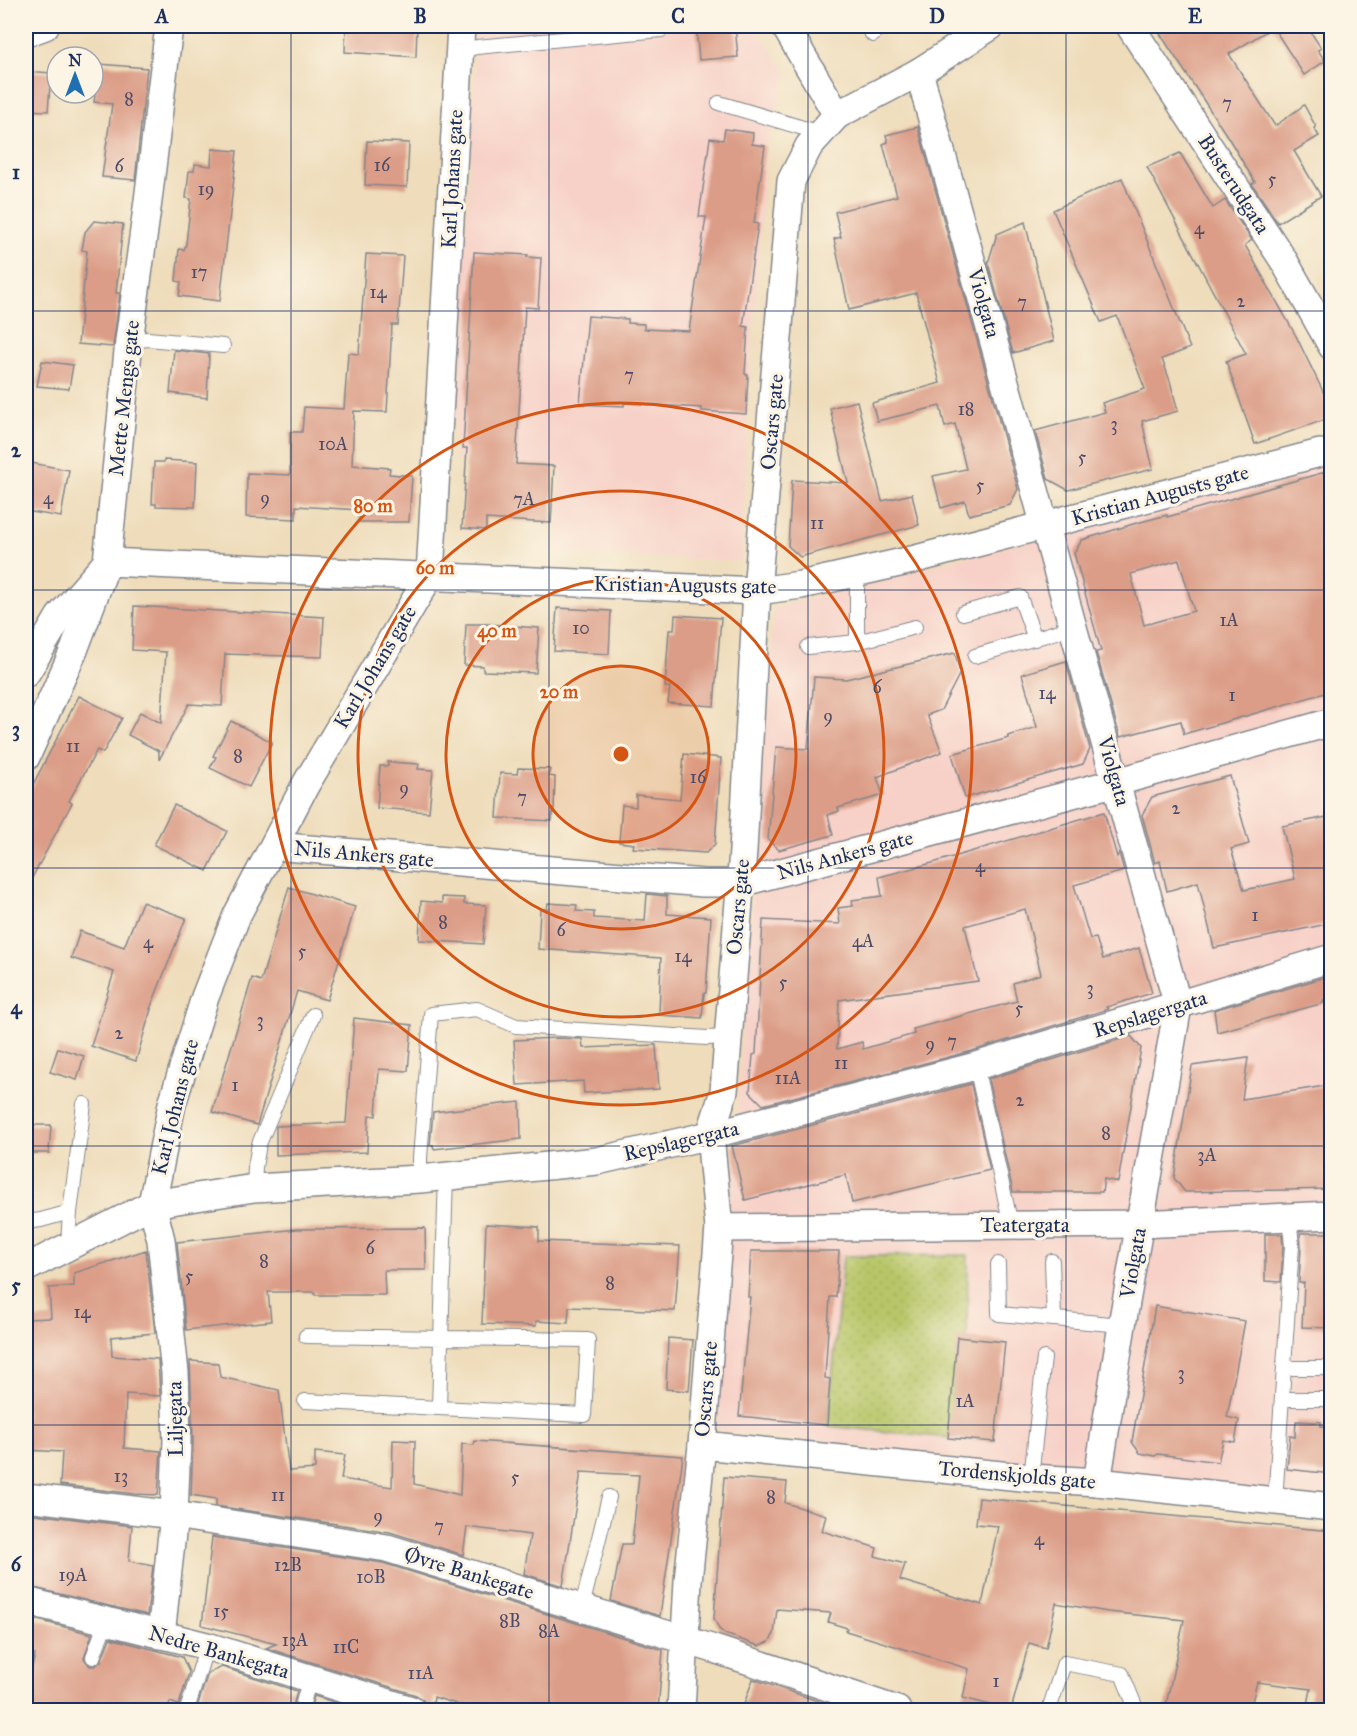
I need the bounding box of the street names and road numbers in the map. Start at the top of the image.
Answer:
street label: Karl Johans gate [435,108,469,249]
street label: Busterudgata [1192,129,1276,239]
street label: Violgata [961,264,1006,341]
street label: Mette Mengs gate [103,318,145,477]
street label: Oscars gate [755,373,789,471]
street label: Kristian Augusts gate [1068,459,1252,531]
street label: Kristian Augusts gate [593,570,777,600]
street label: Karl Johans gate [328,600,422,733]
street label: Violgata [1091,732,1136,809]
street label: Nils Ankers gate [774,824,916,886]
street label: Nils Ankers gate [293,835,435,873]
street label: Oscars gate [721,858,755,956]
street label: Repslagergata [1090,984,1210,1044]
street label: Karl Johans gate [146,1036,205,1178]
street label: Repslagergata [621,1115,741,1167]
street label: Teatergata [980,1212,1070,1238]
street label: Violgata [1114,1225,1152,1301]
street label: Oscars gate [689,1340,723,1438]
street label: Liljegata [161,1381,189,1457]
street label: Tordenskjolds gate [937,1455,1097,1495]
street label: Øvre Bankegate [401,1541,537,1605]
street label: Nedre Bankegata [146,1619,292,1685]

